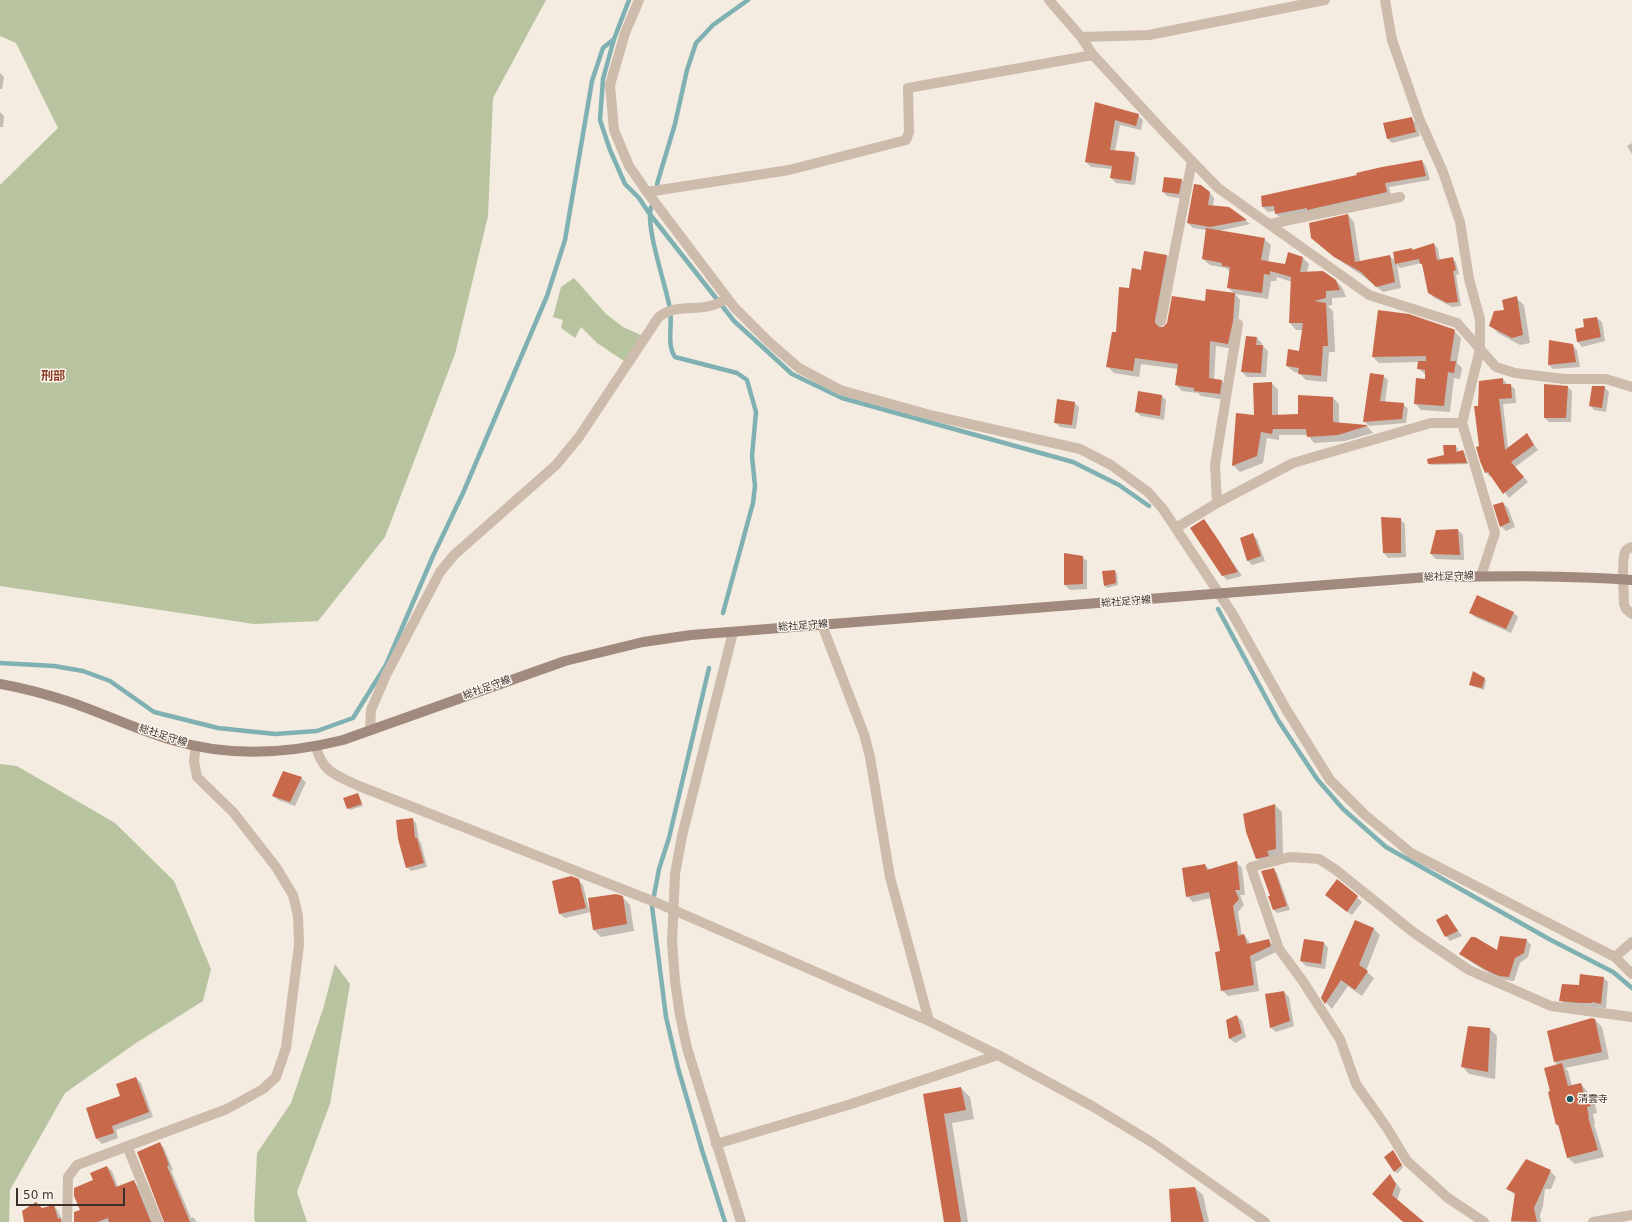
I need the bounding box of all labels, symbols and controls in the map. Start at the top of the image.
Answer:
district label: 刑部 [41,370,65,384]
street label: 総社足守線 [1424,570,1474,584]
street label: 総社足守線 [1101,594,1151,610]
street label: 総社足守線 [778,618,828,634]
street label: 総社足守線 [461,674,513,702]
street label: 総社足守線 [137,723,189,749]
place label: 清雲寺 [1578,1093,1608,1105]
marker: 清雲寺 [1565,1094,1575,1104]
scale bar [18,1180,127,1206]
text: 50 m [23,1188,54,1202]

